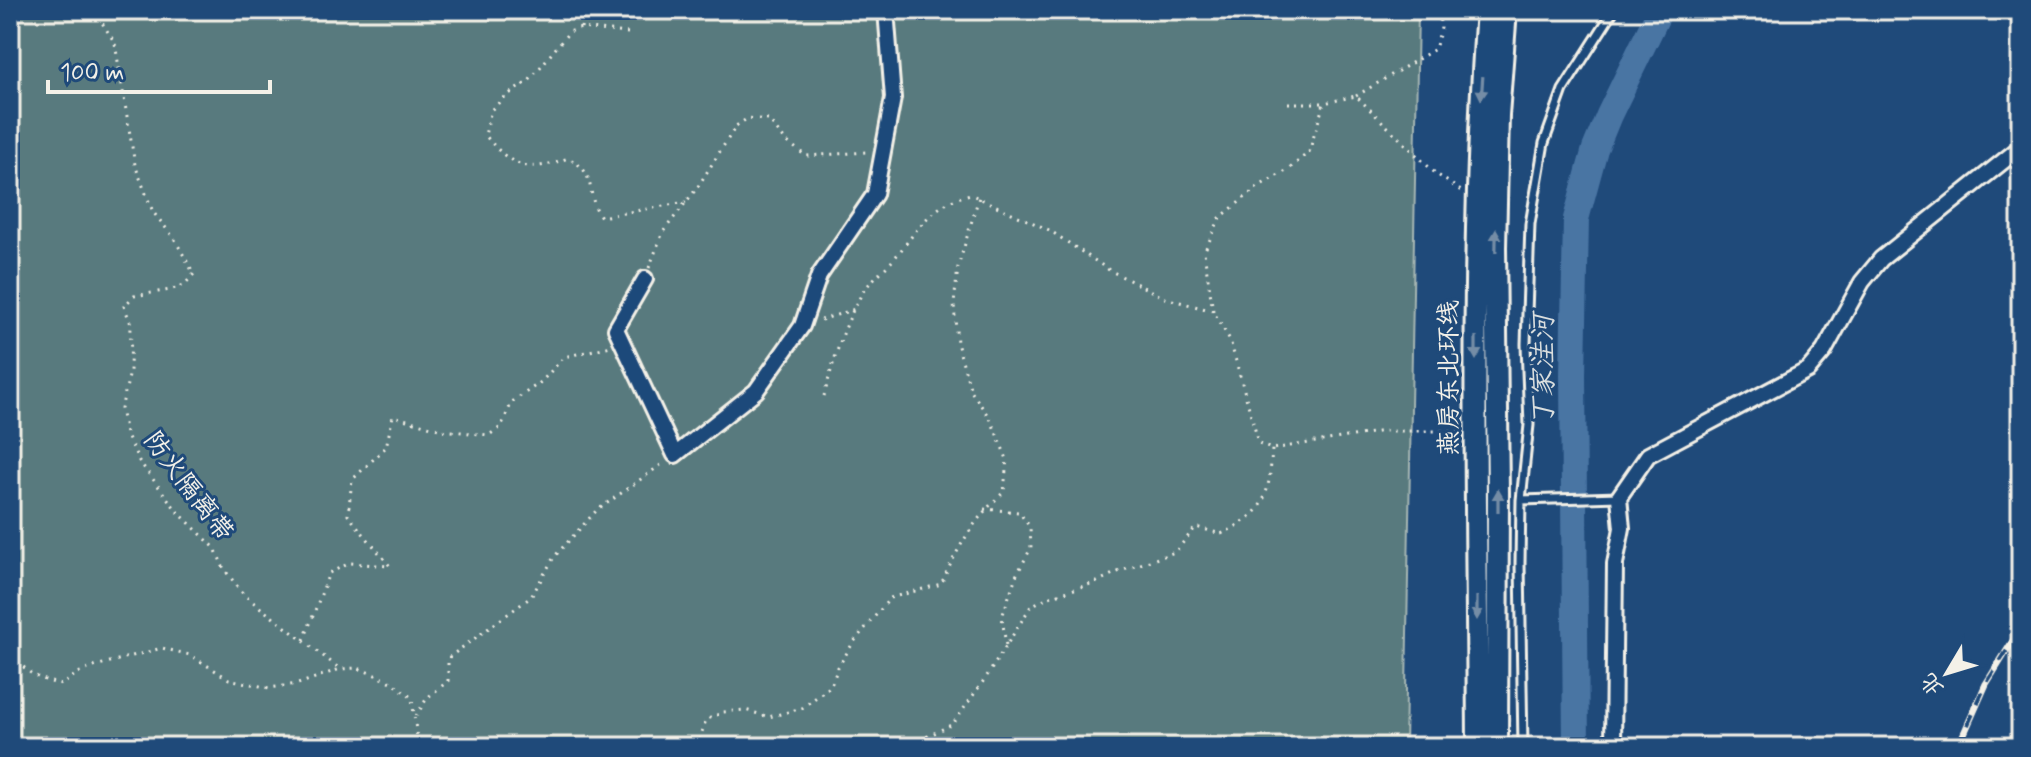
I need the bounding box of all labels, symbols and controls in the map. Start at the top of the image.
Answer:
scale bar [48,44,270,94]
text: 100 m [60,58,124,89]
one-way arrow [1475,76,1488,101]
one-way arrow [1489,228,1502,253]
street label: 燕房东北环线 [1433,300,1467,456]
water label: 丁家洼河 [1526,310,1563,426]
one-way arrow [1470,336,1482,361]
street label: 防火隔离带 [135,425,241,549]
one-way arrow [1492,488,1504,513]
one-way arrow [1471,596,1483,621]
north arrow [1907,633,1987,713]
text: 北 [1915,667,1951,701]

